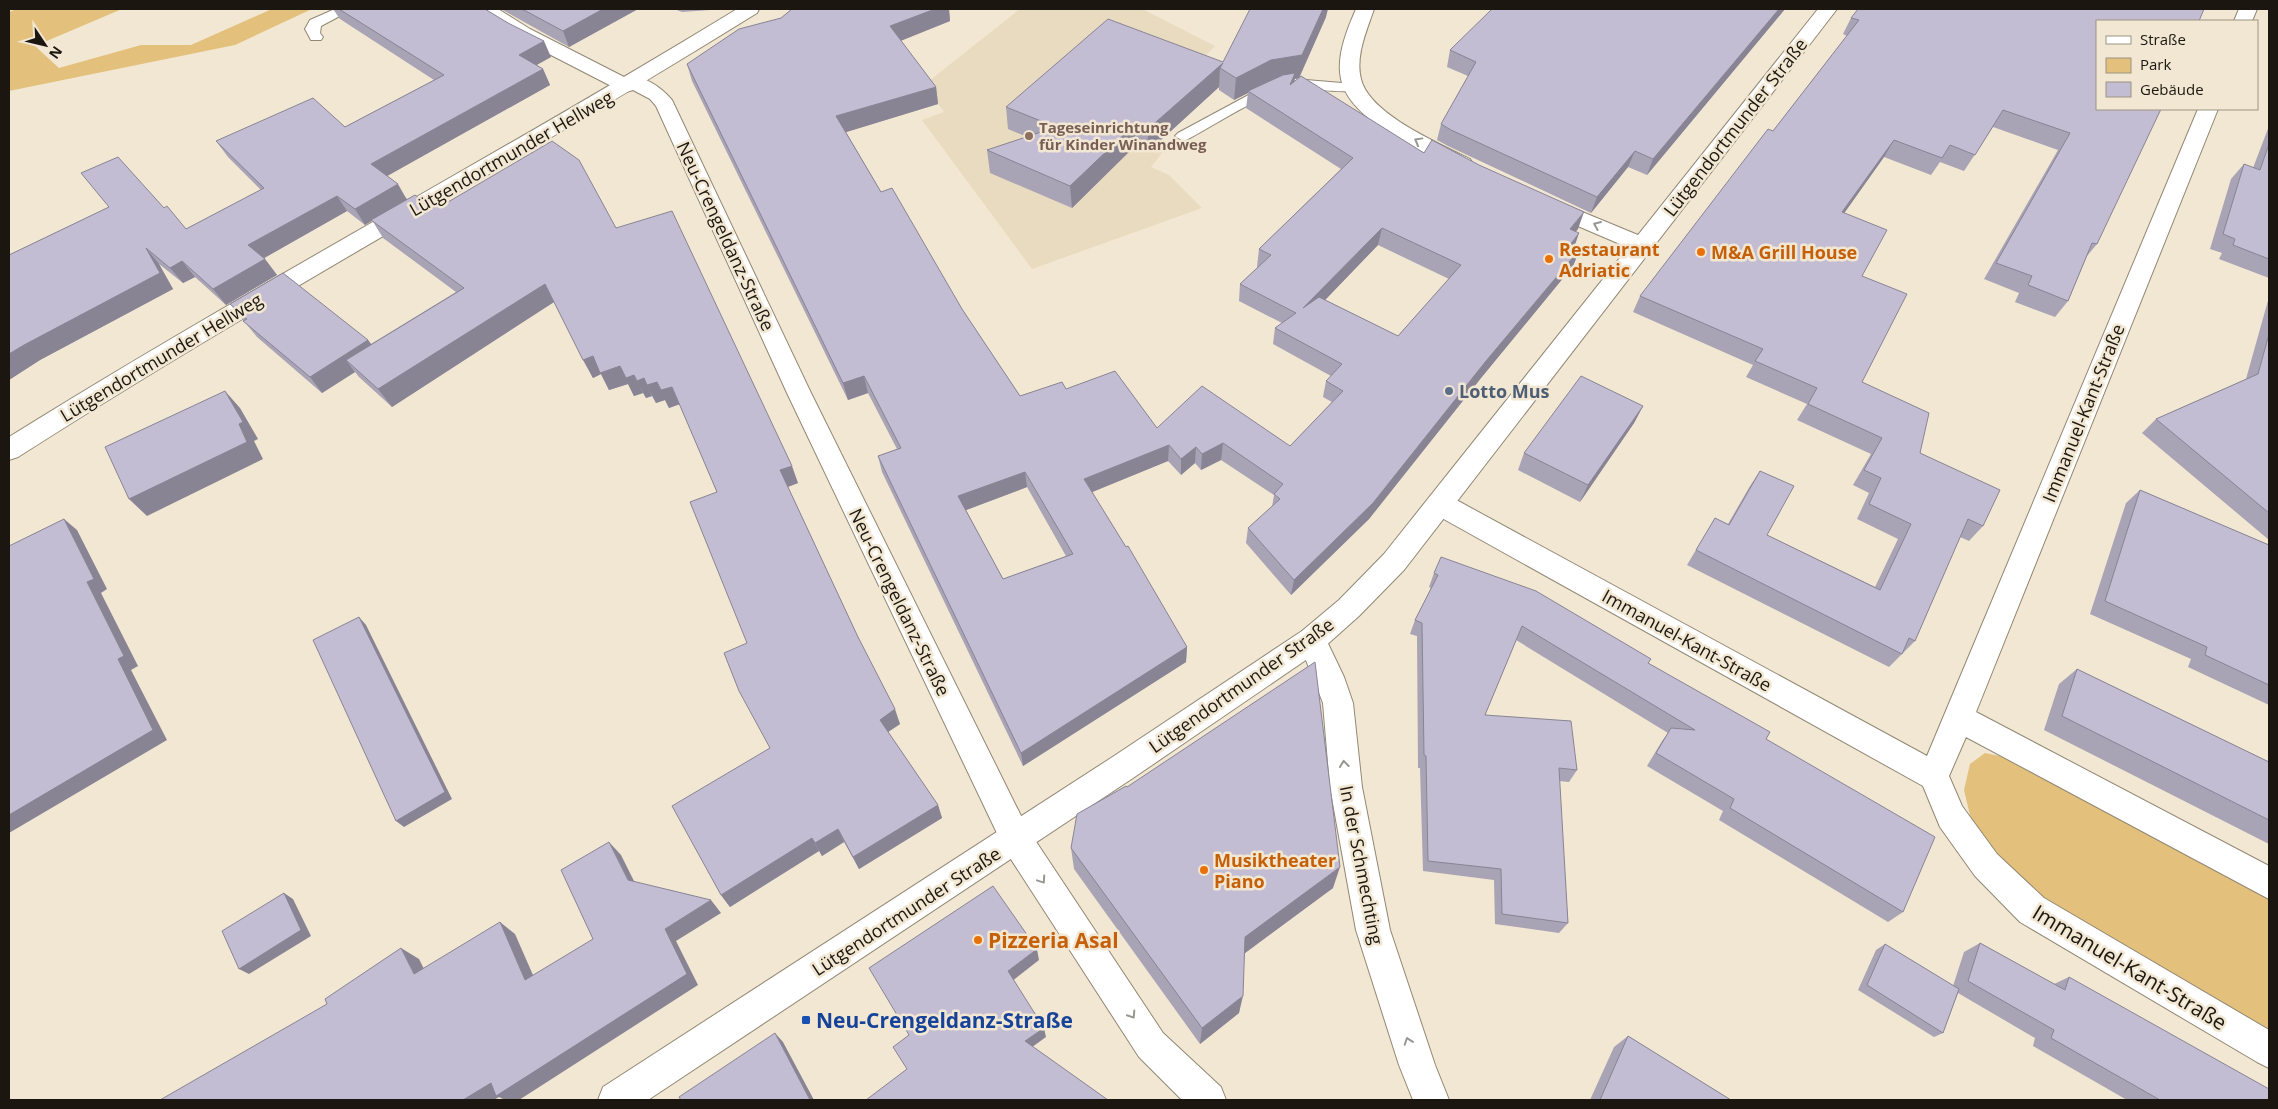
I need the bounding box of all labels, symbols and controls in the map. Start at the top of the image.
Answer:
north arrow [20,20,70,70]
legend [2096,20,2258,110]
text: Straße [2140,29,2186,49]
street label: Lütgendortmunder Straße [1658,33,1812,221]
text: N [45,43,67,63]
text: Park [2140,54,2171,74]
text: Gebäude [2140,79,2204,99]
street label: Lütgendortmunder Hellweg [405,85,617,221]
place label: Tageseinrichtung für Kinder Winandweg [1039,117,1207,154]
marker: Tageseinrichtung für Kinder Winandweg [1023,130,1035,142]
one-way arrow [1415,137,1424,147]
street label: Neu-Crengeldanz-Straße [672,138,780,334]
one-way arrow [1593,221,1602,232]
place label: Restaurant Adriatic [1559,237,1660,282]
place label: M&A Grill House [1711,240,1857,264]
marker: M&A Grill House [1695,246,1707,258]
marker: Restaurant Adriatic [1543,253,1555,265]
street label: Lütgendortmunder Hellweg [56,287,267,427]
street label: Immanuel-Kant-Straße [2036,320,2130,506]
place label: Lotto Mus [1459,379,1550,403]
marker: Lotto Mus [1443,385,1455,397]
street label: Neu-Crengeldanz-Straße [844,504,956,700]
street label: Immanuel-Kant-Straße [1598,583,1776,697]
street label: Lütgendortmunder Straße [1144,612,1338,758]
one-way arrow [1339,760,1350,768]
street label: In der Schmechting [1335,783,1389,947]
street label: Lütgendortmunder Straße [807,841,1005,981]
place label: Musiktheater Piano [1214,848,1336,893]
marker: Musiktheater Piano [1198,864,1210,876]
one-way arrow [1036,874,1045,884]
street label: Immanuel-Kant-Straße [2028,898,2232,1036]
place label: Pizzeria Asal [988,926,1119,954]
marker: Pizzeria Asal [972,934,984,946]
place label: Neu-Crengeldanz-Straße [816,1006,1073,1034]
one-way arrow [1126,1010,1135,1019]
marker: Neu-Crengeldanz-Straße [800,1014,812,1026]
one-way arrow [1404,1037,1414,1046]

